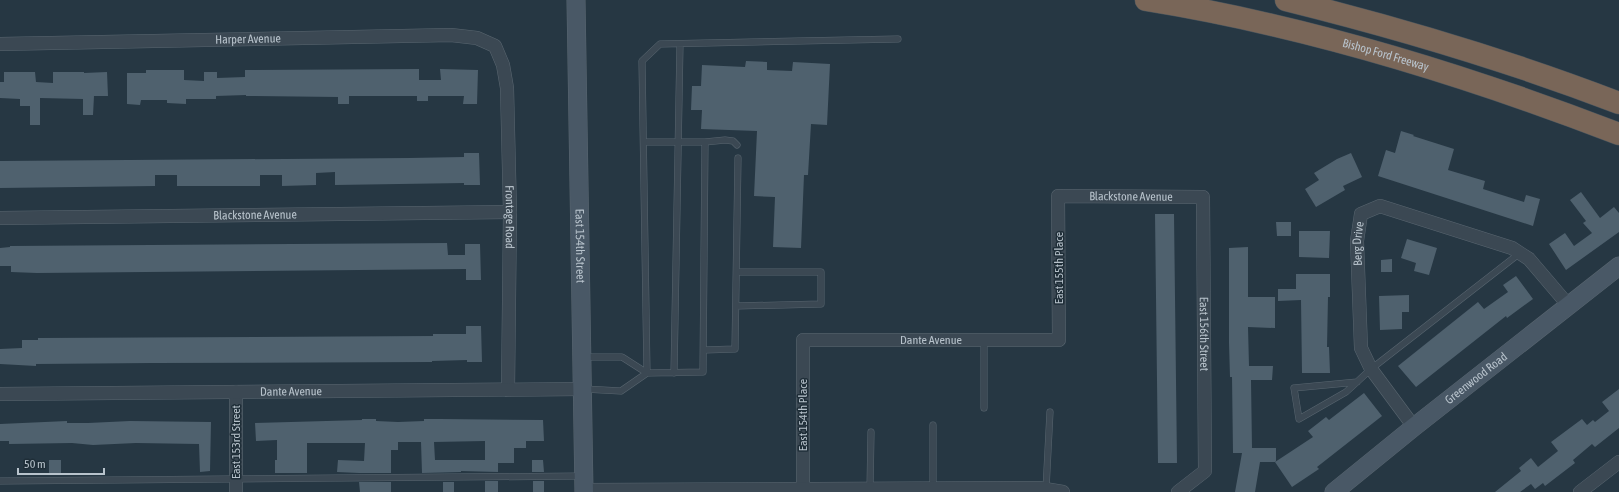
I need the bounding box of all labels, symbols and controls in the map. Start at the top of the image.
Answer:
street label: Harper Avenue [215,31,281,47]
street label: Bishop Ford Freeway [1341,36,1431,74]
street label: Frontage Road [502,185,517,249]
street label: Blackstone Avenue [1089,189,1173,204]
street label: Blackstone Avenue [213,208,297,222]
street label: East 154th Street [572,209,588,284]
street label: Berg Drive [1350,220,1367,266]
street label: East 155th Place [1052,232,1066,304]
street label: East 156th Street [1197,297,1211,372]
street label: Dante Avenue [900,333,962,347]
street label: Greenwood Road [1442,350,1510,407]
street label: East 154th Place [796,379,810,451]
street label: Dante Avenue [260,384,322,399]
street label: East 153rd Street [229,404,243,479]
scale bar [18,450,104,476]
text: 50 m [24,457,46,471]

